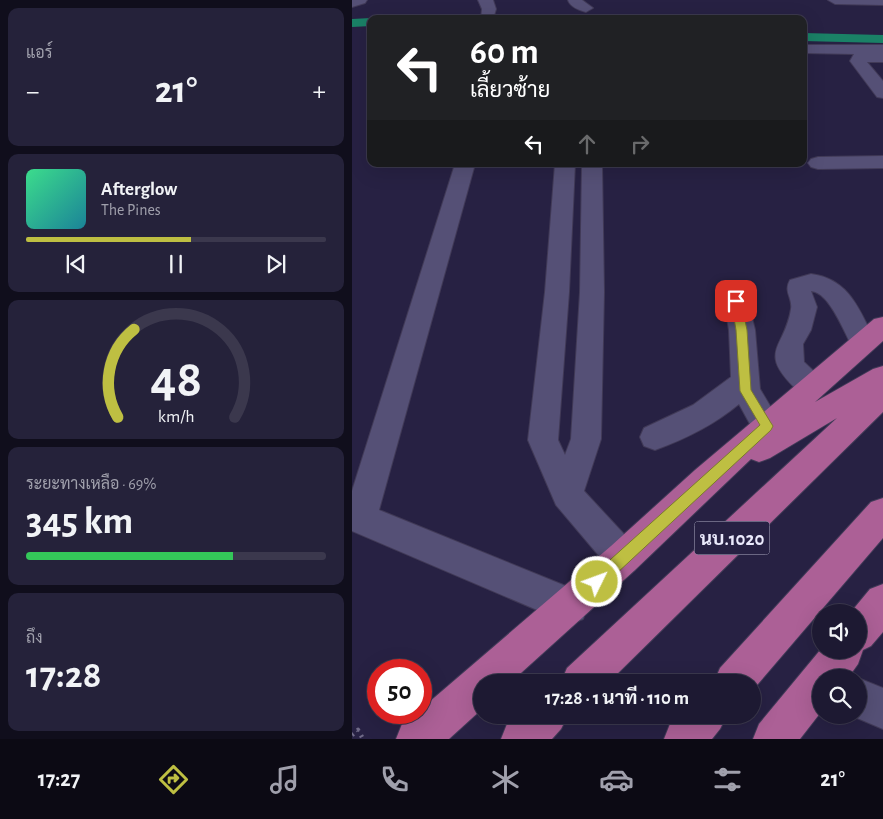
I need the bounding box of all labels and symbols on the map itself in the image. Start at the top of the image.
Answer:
pin [715,280,757,322]
road number: นบ.1020 [694,522,770,554]
position arrow [570,555,622,607]
speed limit sign: 50 [367,659,432,724]

